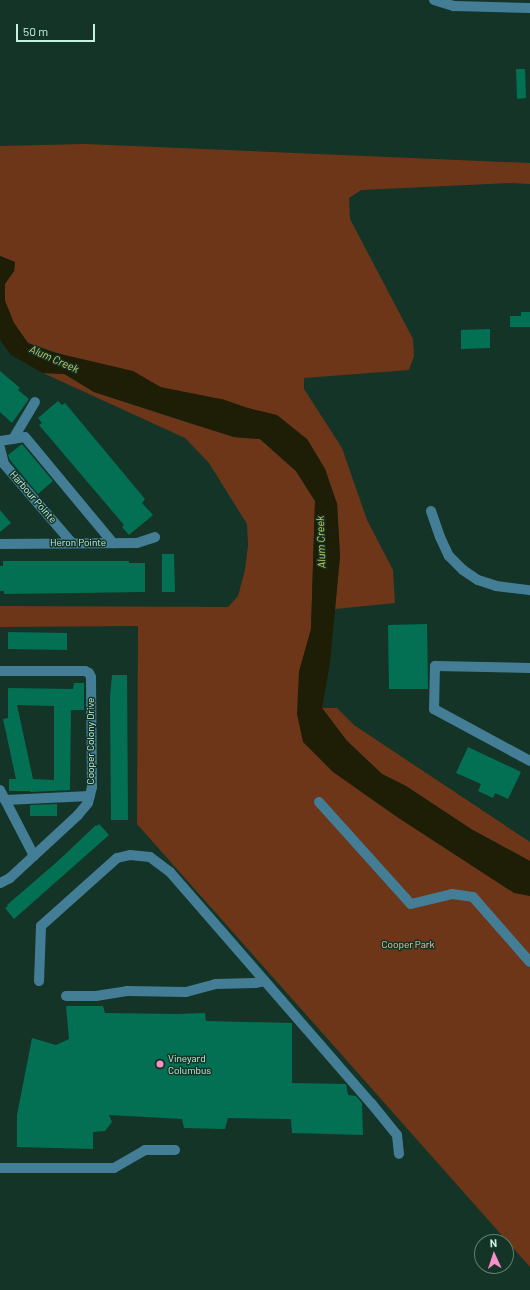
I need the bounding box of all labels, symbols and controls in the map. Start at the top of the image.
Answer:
scale bar [18,16,97,42]
text: 50 m [23,24,48,38]
water label: Alum Creek [27,342,81,376]
street label: Harbour Pointe [7,469,59,525]
water label: Alum Creek [313,515,329,569]
street label: Heron Pointe [50,537,106,549]
street label: Cooper Colony Drive [85,698,97,784]
park label: Cooper Park [381,939,435,951]
place label: Vineyard Columbus [168,1052,211,1076]
marker: Vineyard Columbus [155,1059,165,1069]
north arrow [474,1234,514,1274]
text: N [489,1236,497,1249]

